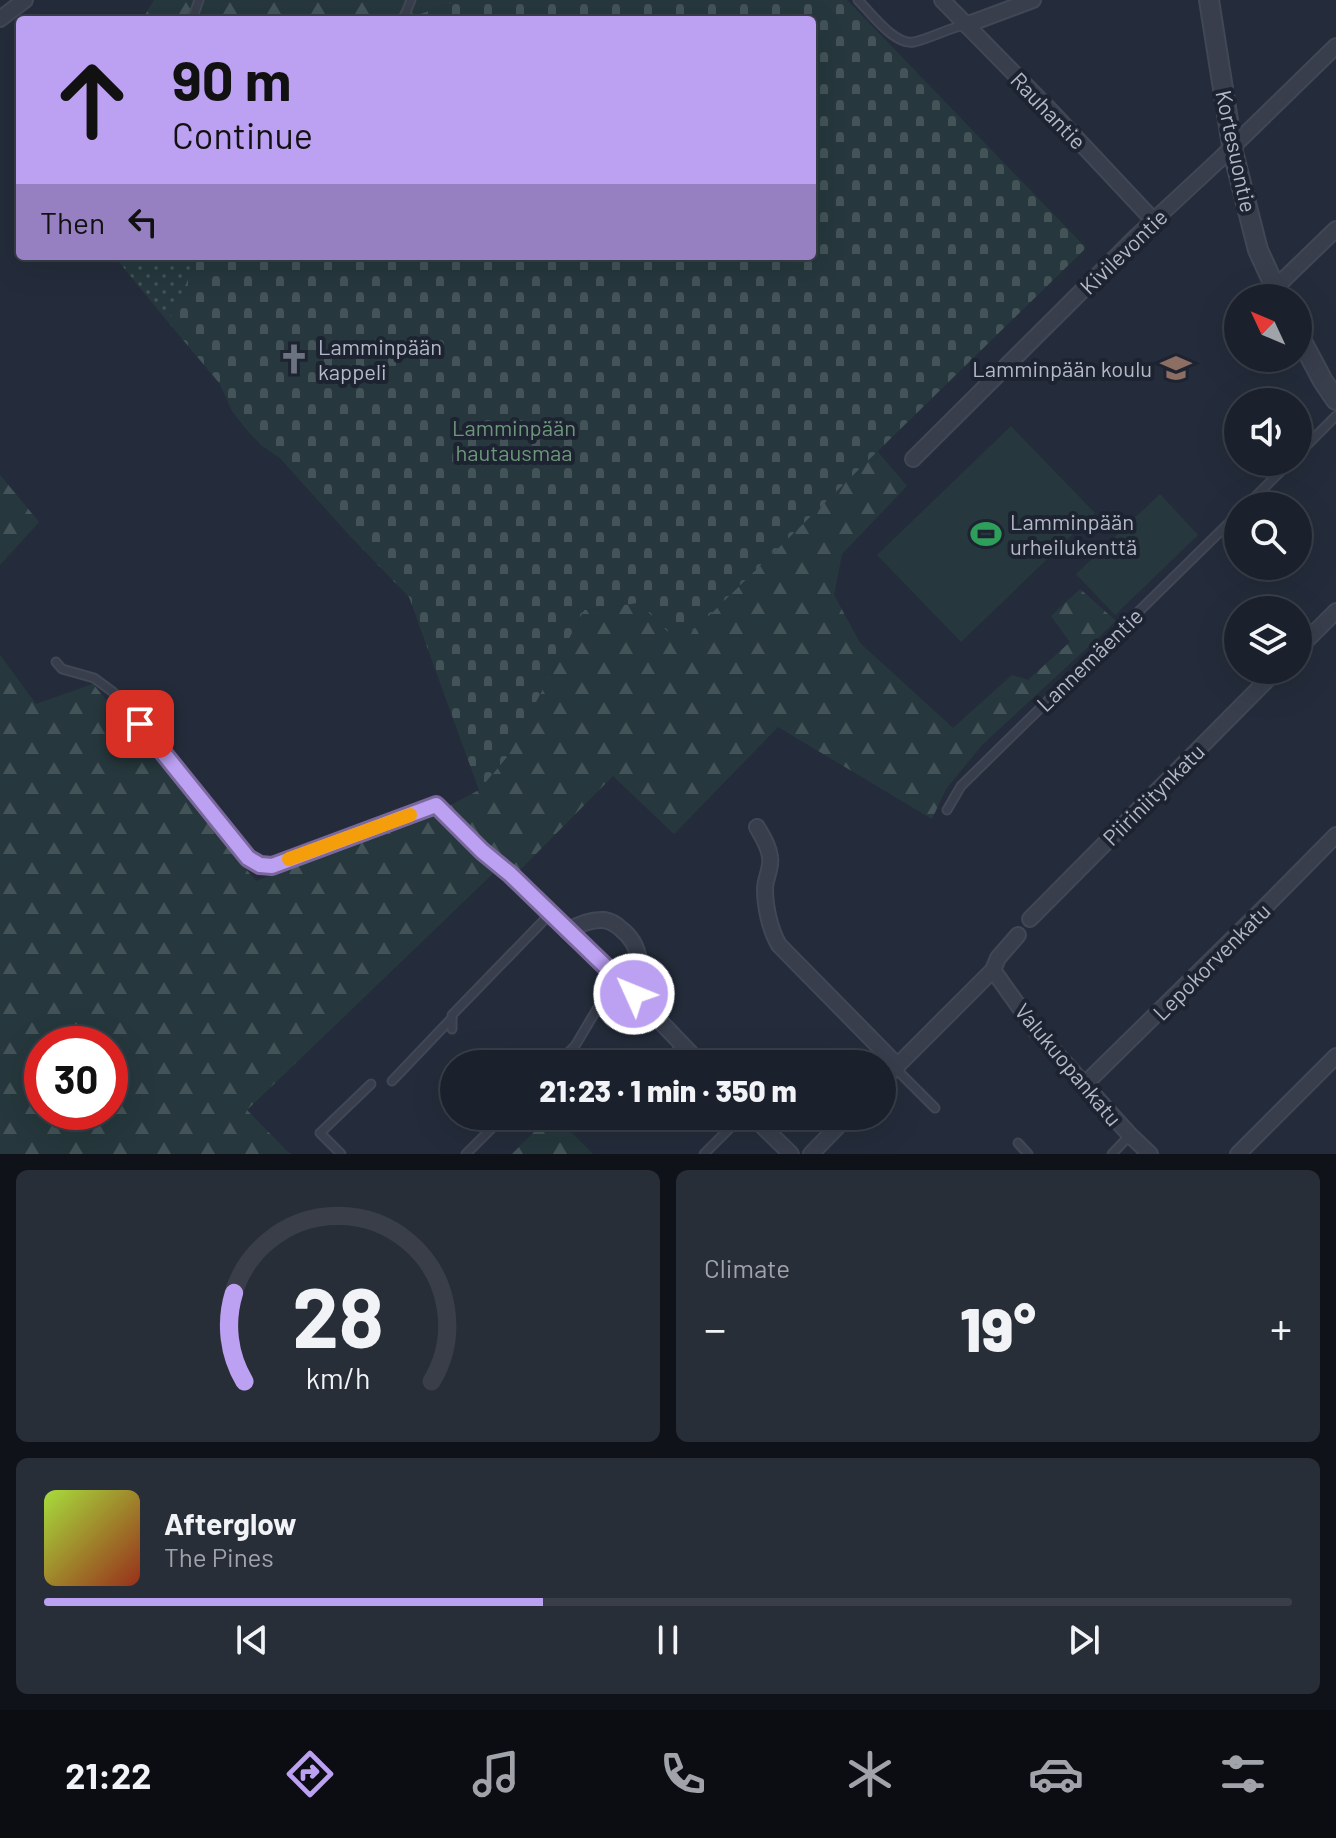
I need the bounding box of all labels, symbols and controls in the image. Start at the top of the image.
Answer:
text: 90 m [172,45,292,112]
icon: ahead [40,48,144,152]
street label: Rauhantie [1006,66,1092,154]
street label: Kortesuontie [1211,88,1263,214]
text: Continue [172,113,313,156]
icon: left [121,200,165,244]
street label: Kivilevontie [1074,203,1172,299]
text: Then [40,204,105,240]
north arrow [1224,284,1312,372]
map controls [1224,284,1312,684]
place label: Lamminpään kappeli [318,333,442,384]
church icon: Lamminpään kappeli [277,342,311,376]
school or university icon: Lamminpään koulu [1159,351,1193,385]
place label: Lamminpään koulu [972,355,1152,381]
button: sound [1224,388,1312,476]
park label: Lamminpään hautausmaa [452,414,576,465]
button: search [1224,492,1312,580]
place label: Lamminpään urheilukenttä [1010,508,1137,559]
sports icon: Lamminpään urheilukenttä [969,517,1003,551]
button: layers [1224,596,1312,684]
street label: Lannemäentie [1031,602,1147,716]
pin [106,690,174,758]
icon: arrive [118,702,162,746]
street label: Piiriniitynkatu [1097,738,1209,850]
street label: Lepokorvenkatu [1147,897,1275,1025]
position arrow [592,952,676,1036]
street label: Valukuopankatu [1010,997,1128,1131]
speed limit sign: 30 [24,1026,128,1130]
text: 21:23 · 1 min · 350 m [539,1072,797,1108]
text: Climate [704,1252,790,1283]
text: 28 [292,1265,384,1365]
text: 19° [960,1292,1036,1364]
text: − [704,1301,726,1354]
text: + [1270,1301,1292,1354]
text: km/h [306,1360,370,1395]
text: Afterglow [164,1505,297,1541]
text: The Pines [164,1541,274,1572]
icon: previous [230,1618,274,1662]
icon: pause [646,1618,690,1662]
icon: next [1062,1618,1106,1662]
icon: directions [282,1746,338,1802]
icon: music [468,1746,524,1802]
icon: phone [655,1746,711,1802]
icon: climate [842,1746,898,1802]
icon: car [1028,1746,1084,1802]
icon: filters [1215,1746,1271,1802]
text: 21:22 [65,1753,151,1796]

